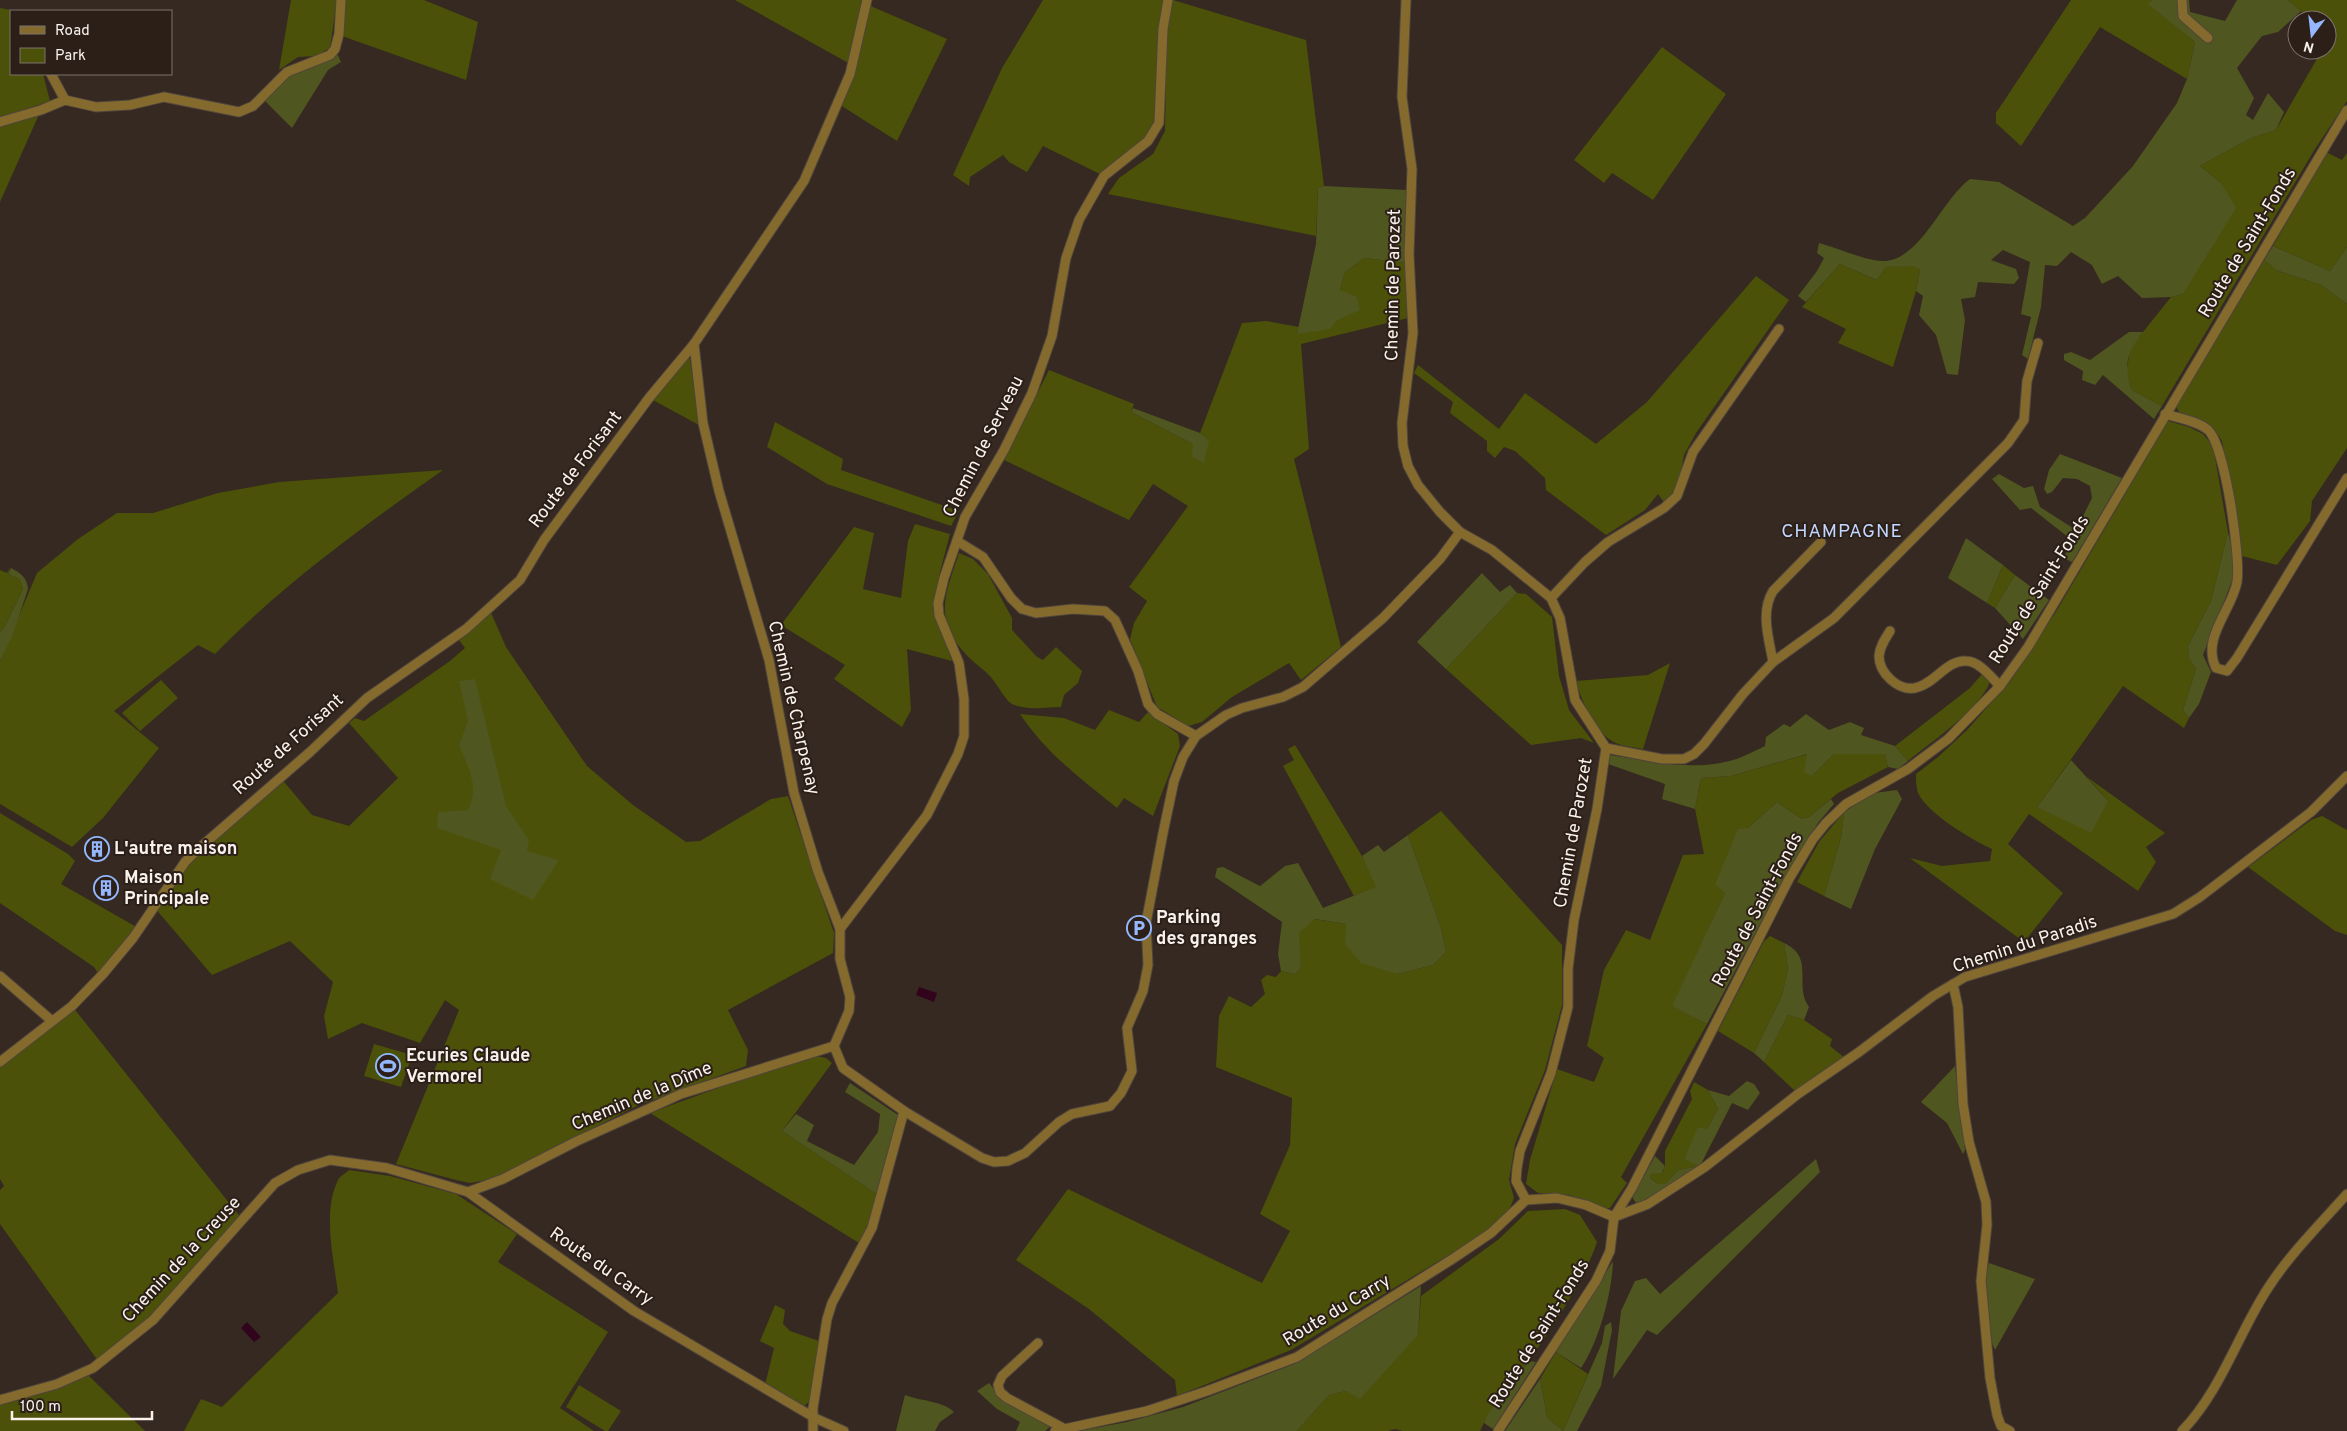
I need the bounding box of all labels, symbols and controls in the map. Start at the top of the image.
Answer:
legend [10,10,172,75]
north arrow [2287,10,2337,60]
text: Road [55,22,90,41]
text: N [2302,37,2316,56]
text: Park [55,47,86,66]
street label: Route de Saint-Fonds [2194,164,2302,322]
street label: Chemin de Parozet [1381,209,1407,361]
street label: Chemin de Serveau [938,372,1030,522]
street label: Route de Forisant [524,407,628,533]
street label: Route de Saint-Fonds [1985,511,2095,669]
district label: CHAMPAGNE [1781,520,1903,544]
street label: Chemin de Charpenay [762,619,824,797]
street label: Route de Forisant [229,689,349,801]
street label: Chemin de Parozet [1549,756,1599,910]
street label: Route de Saint-Fonds [1708,829,1808,991]
building icon: L'autre maison [84,836,110,862]
place label: L'autre maison [114,838,237,861]
place label: Maison Principale [124,867,209,911]
building icon: Maison Principale [93,875,119,901]
place label: Parking des granges [1156,907,1257,951]
street label: Chemin du Paradis [1950,911,2100,979]
parking icon: Parking des granges [1126,915,1152,941]
place label: Ecuries Claude Vermorel [406,1045,530,1089]
sports icon: Ecuries Claude Vermorel [375,1053,401,1079]
street label: Chemin de la Dîme [568,1057,716,1137]
street label: Chemin de la Creuse [117,1192,247,1328]
street label: Route du Carry [545,1223,657,1311]
street label: Route de Saint-Fonds [1485,1255,1595,1413]
street label: Route du Carry [1279,1270,1395,1352]
scale bar [12,1388,152,1420]
text: 100 m [20,1398,61,1417]

